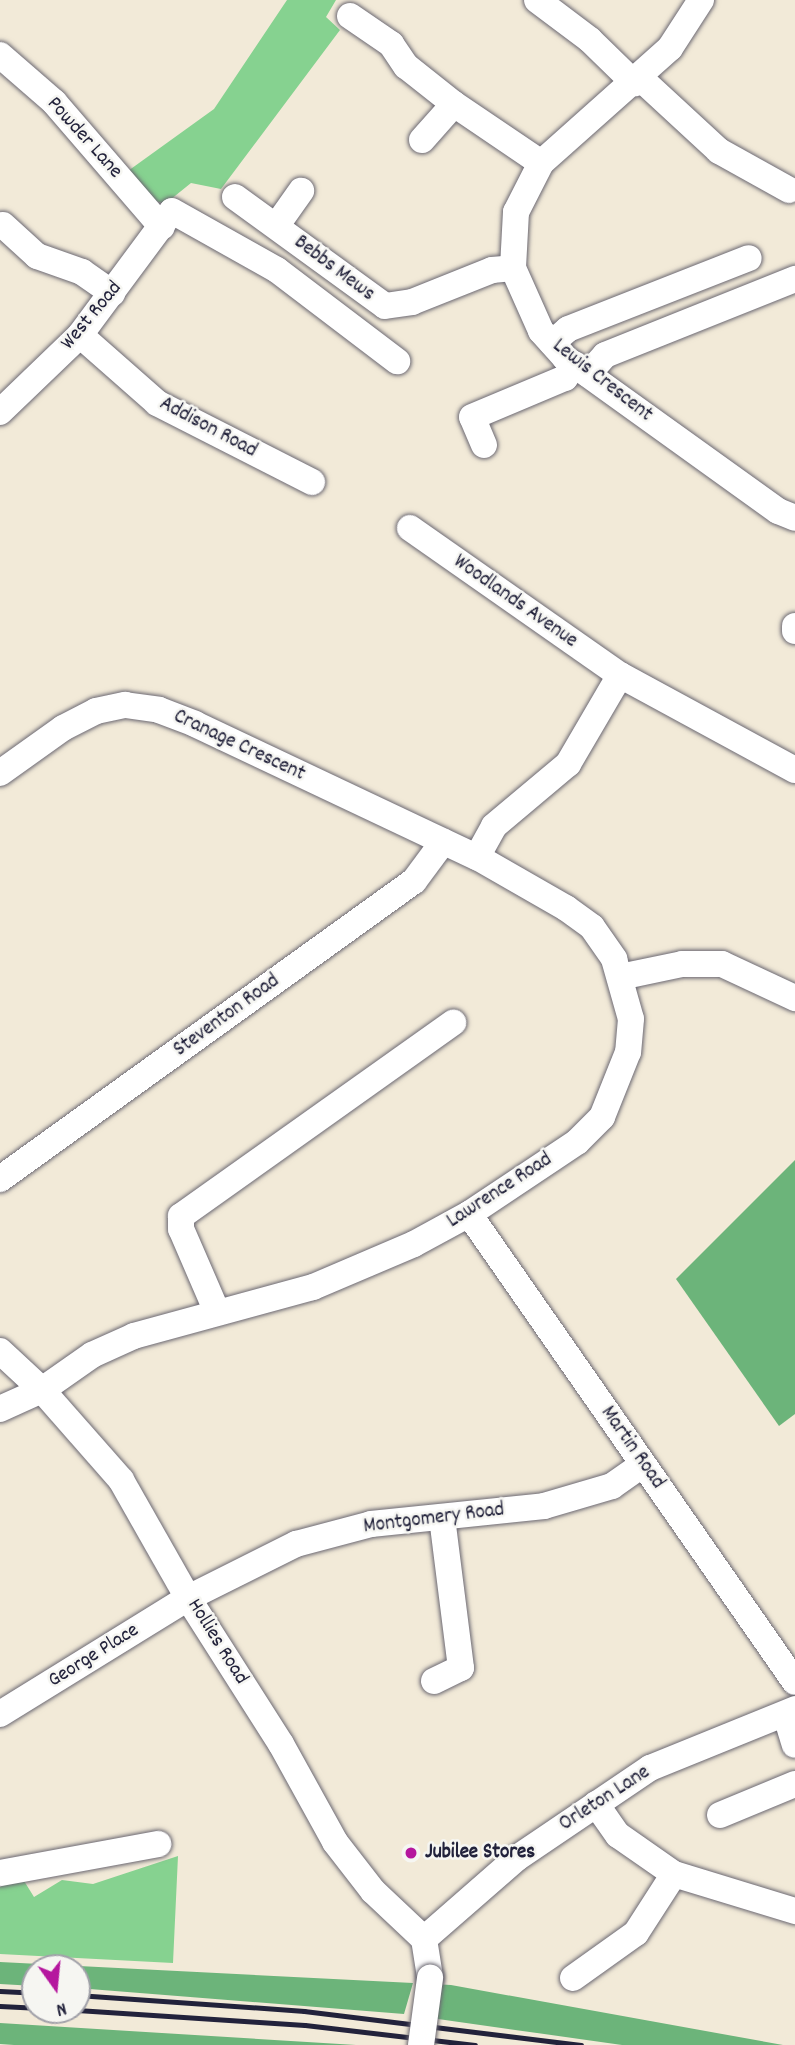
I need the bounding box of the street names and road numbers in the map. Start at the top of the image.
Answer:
street label: Powder Lane [41,92,127,184]
street label: Bebbs Mews [289,230,379,308]
street label: West Road [56,277,128,355]
street label: Lewis Crescent [547,334,657,428]
street label: Addison Road [155,392,261,464]
street label: Woodlands Avenue [448,550,582,654]
street label: Cranage Crescent [169,705,309,787]
street label: Steventon Road [169,969,285,1063]
street label: Lawrence Road [443,1148,557,1234]
street label: Martin Road [594,1402,670,1494]
street label: Montgomery Road [362,1498,506,1540]
street label: Hollies Road [181,1595,253,1689]
street label: George Place [44,1618,144,1694]
street label: Orleton Lane [555,1760,655,1838]

